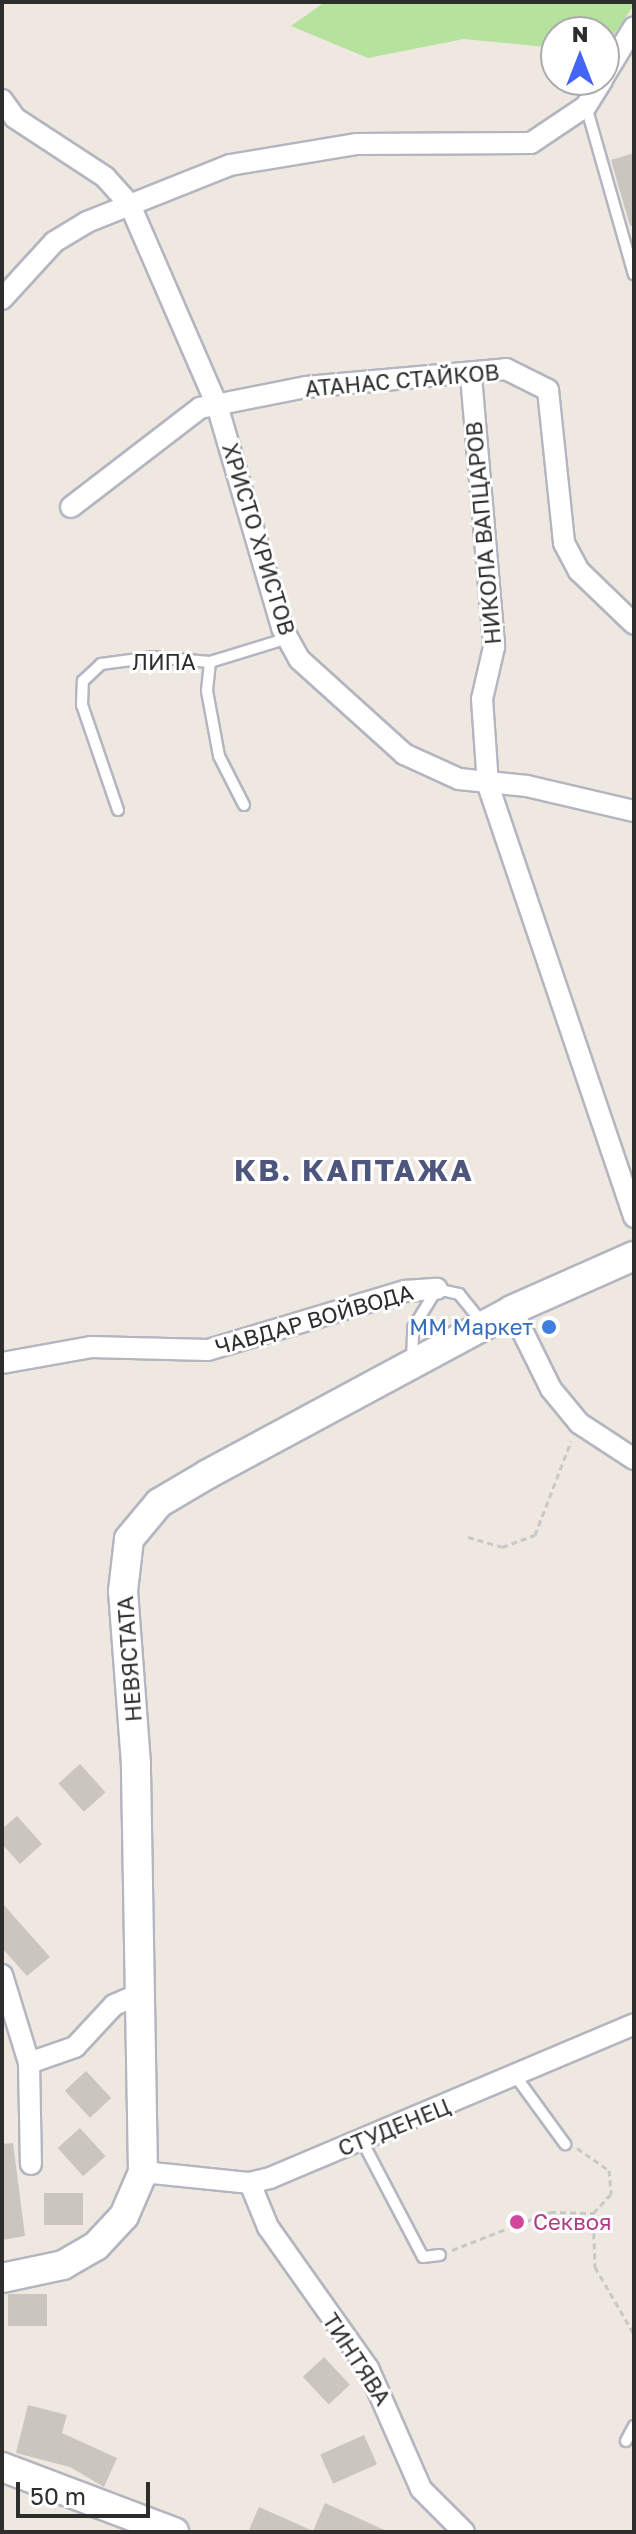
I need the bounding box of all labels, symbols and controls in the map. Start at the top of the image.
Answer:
north arrow [540,16,620,96]
text: N [572,20,588,47]
street label: АТАНАС СТАЙКОВ [304,358,500,402]
street label: НИКОЛА ВАПЦАРОВ [460,420,506,646]
street label: ХРИСТО ХРИСТОВ [217,440,301,638]
street label: ЛИПА [132,649,196,675]
district label: КВ. КАПТАЖА [234,1152,474,1188]
street label: ЧАВДАР ВОЙВОДА [212,1278,416,1360]
place label: ММ Маркет [409,1314,533,1340]
marker: ММ Маркет [540,1318,558,1336]
street label: НЕВЯСТАТА [111,1595,147,1723]
street label: СТУДЕНЕЦ [334,2093,454,2161]
place label: Секвоя [533,2209,612,2235]
marker: Секвоя [508,2213,526,2231]
street label: ТИНТЯВА [317,2308,397,2410]
scale bar [20,2466,154,2516]
text: 50 m [30,2481,86,2510]

